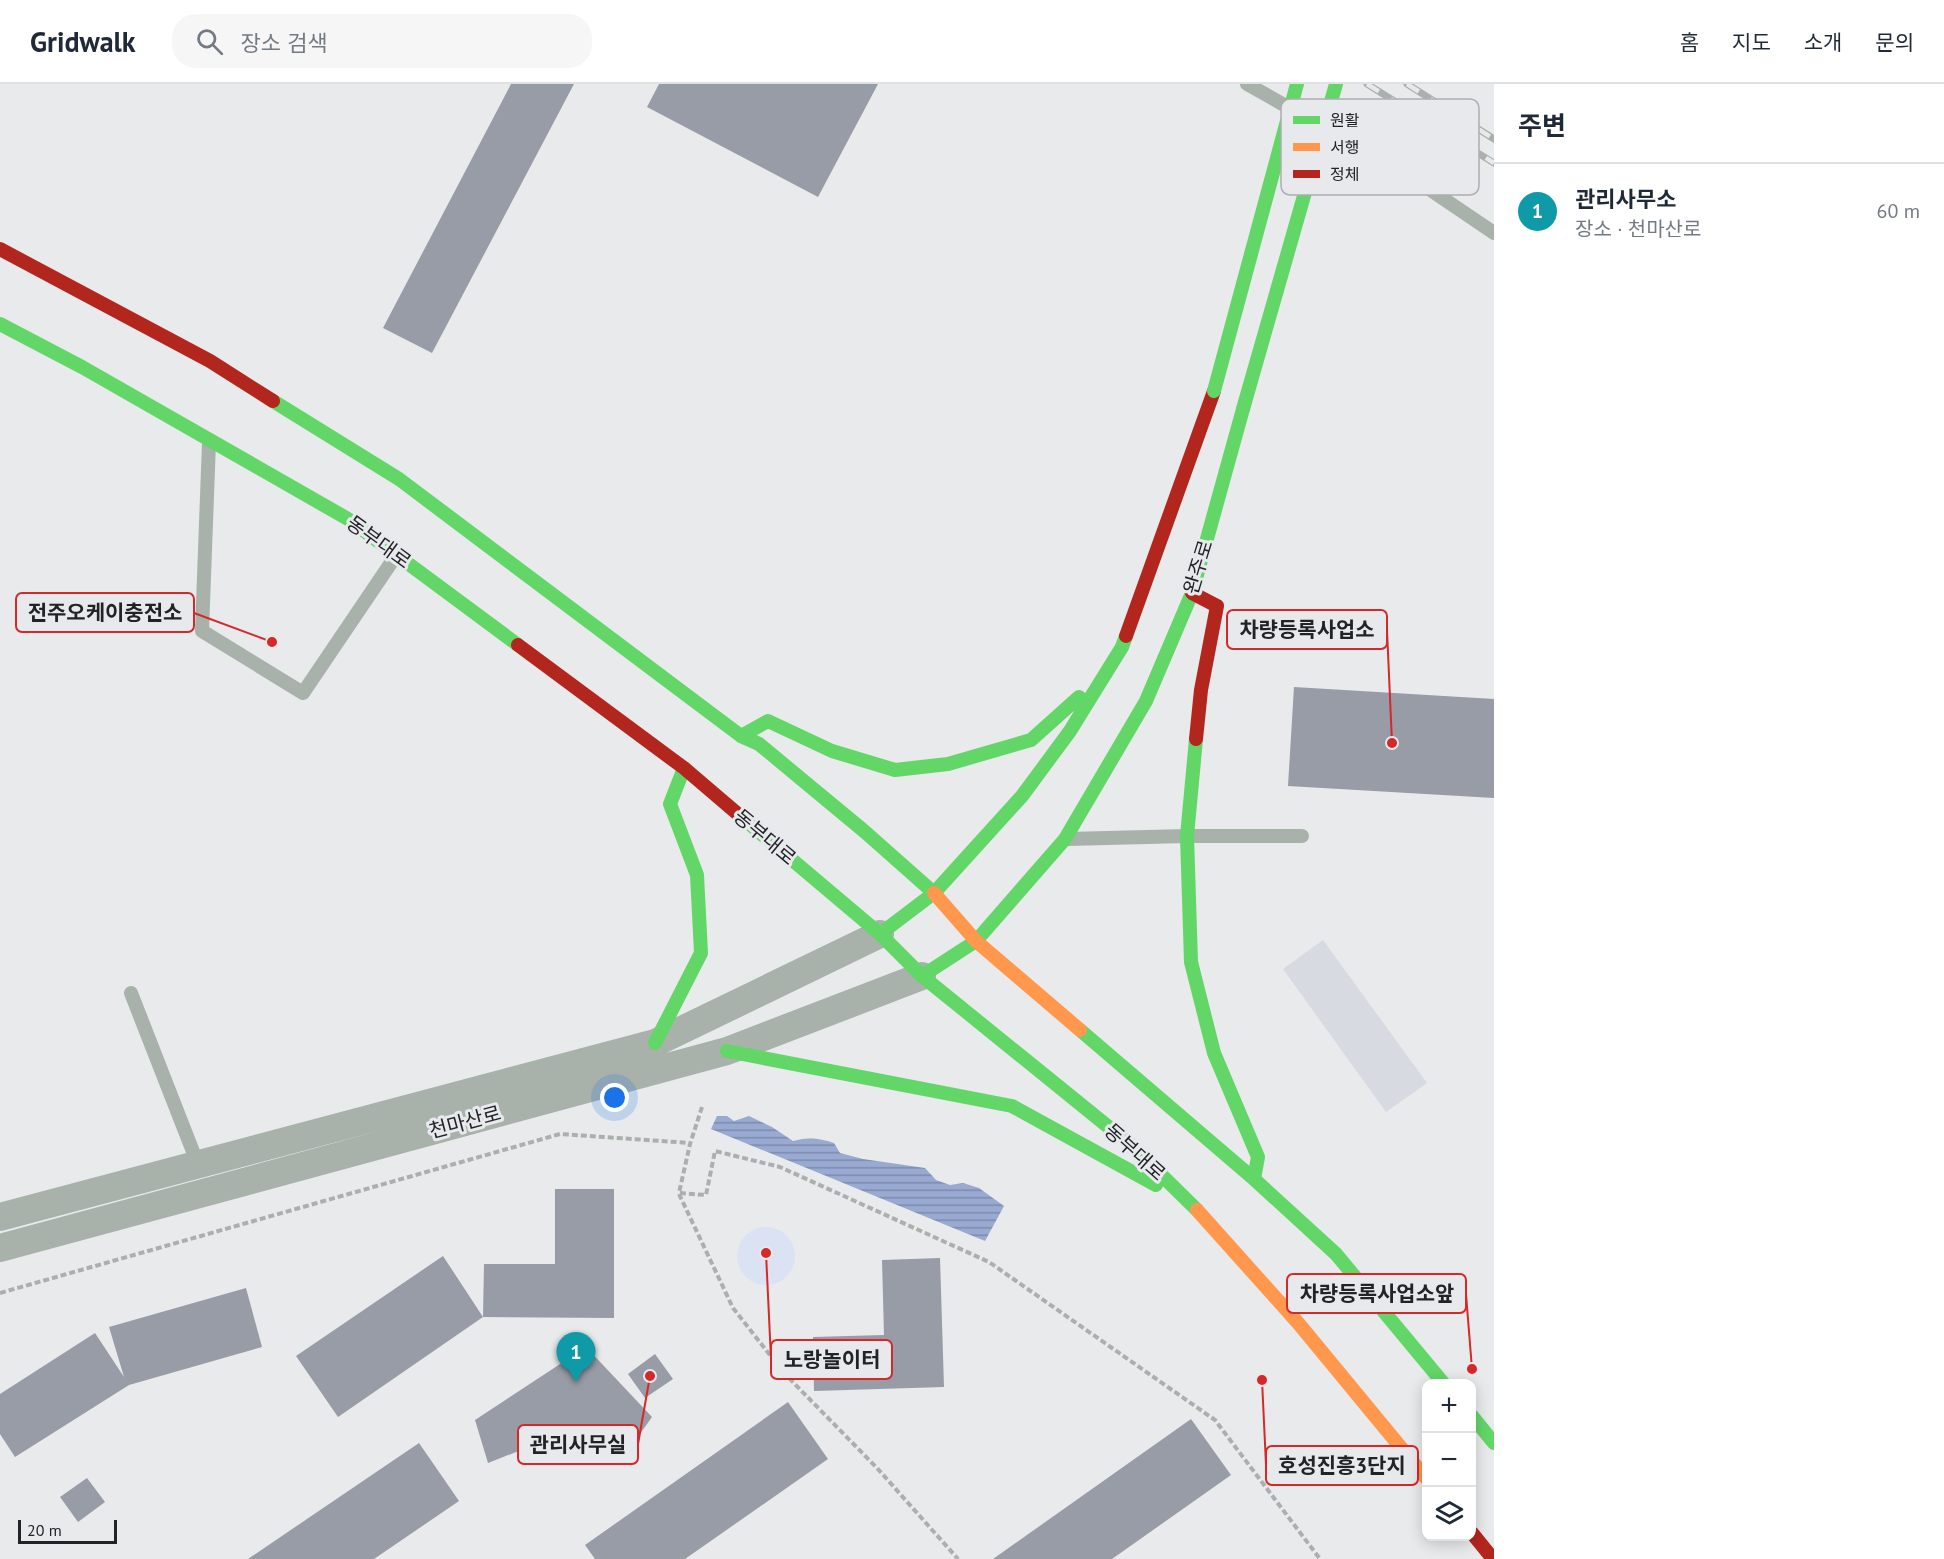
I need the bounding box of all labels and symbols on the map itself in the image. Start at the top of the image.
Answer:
legend [1281,99,1479,195]
text: 원활 [1330,110,1360,130]
text: 서행 [1330,137,1359,157]
text: 정체 [1330,164,1359,184]
street label: 동부대로 [342,510,416,574]
street label: 완주로 [1177,537,1219,597]
callout: 전주오케이충전소 [16,593,194,632]
text: 전주오케이충전소 [28,599,182,626]
callout: 차량등록사업소 [1227,610,1387,649]
text: 차량등록사업소 [1239,616,1375,643]
street label: 동부대로 [728,803,802,871]
your location [600,1083,629,1112]
street label: 천마산로 [426,1100,504,1144]
street label: 동부대로 [1099,1118,1171,1186]
callout: 차량등록사업소앞 [1287,1274,1466,1313]
text: 차량등록사업소앞 [1300,1280,1454,1307]
pin: 1 [556,1332,596,1382]
callout: 노랑놀이터 [771,1340,892,1379]
text: 노랑놀이터 [784,1346,880,1373]
callout: 관리사무실 [518,1425,638,1464]
text: 관리사무실 [530,1431,626,1458]
callout: 호성진흥3단지 [1266,1446,1418,1485]
text: 호성진흥3단지 [1278,1452,1406,1479]
scale bar [18,1517,117,1544]

